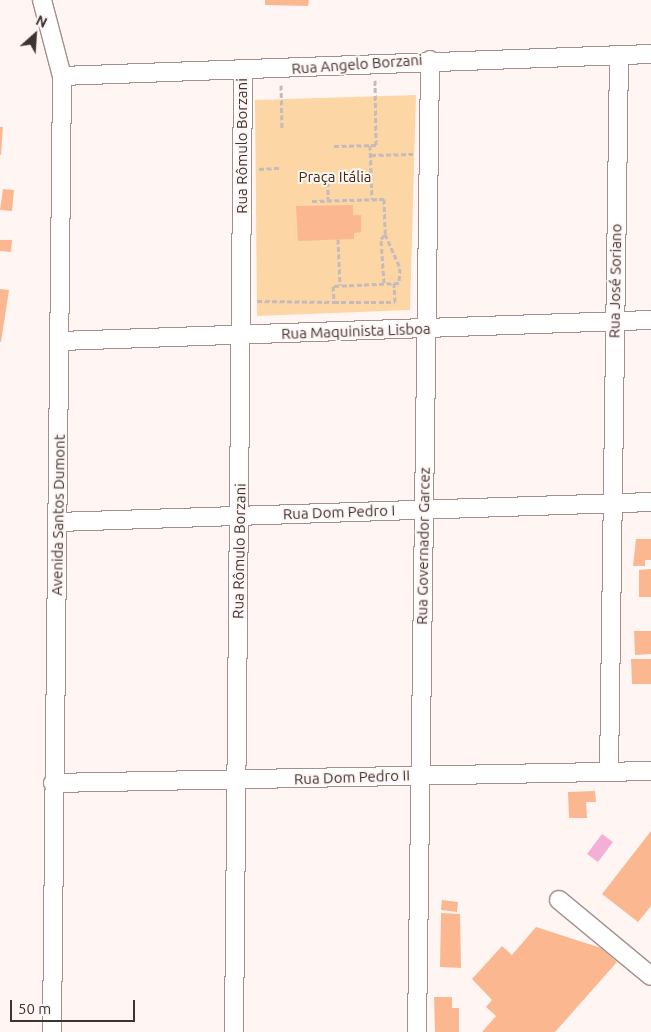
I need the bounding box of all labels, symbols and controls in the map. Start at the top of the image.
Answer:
north arrow [10,10,60,60]
text: N [33,12,50,31]
street label: Rua Angelo Borzani [291,50,423,78]
street label: Rua Rômulo Borzani [233,78,251,214]
park label: Praça Itália [298,168,372,186]
street label: Rua José Soriano [605,224,625,338]
street label: Rua Maquinista Lisboa [281,319,431,343]
street label: Avenida Santos Dumont [48,434,68,596]
street label: Rua Governador Garcez [413,467,433,625]
street label: Rua Rômulo Borzani [229,483,249,619]
street label: Rua Dom Pedro I [283,501,395,523]
street label: Rua Dom Pedro II [294,766,410,788]
scale bar [12,990,138,1022]
text: 50 m [18,1000,51,1017]

